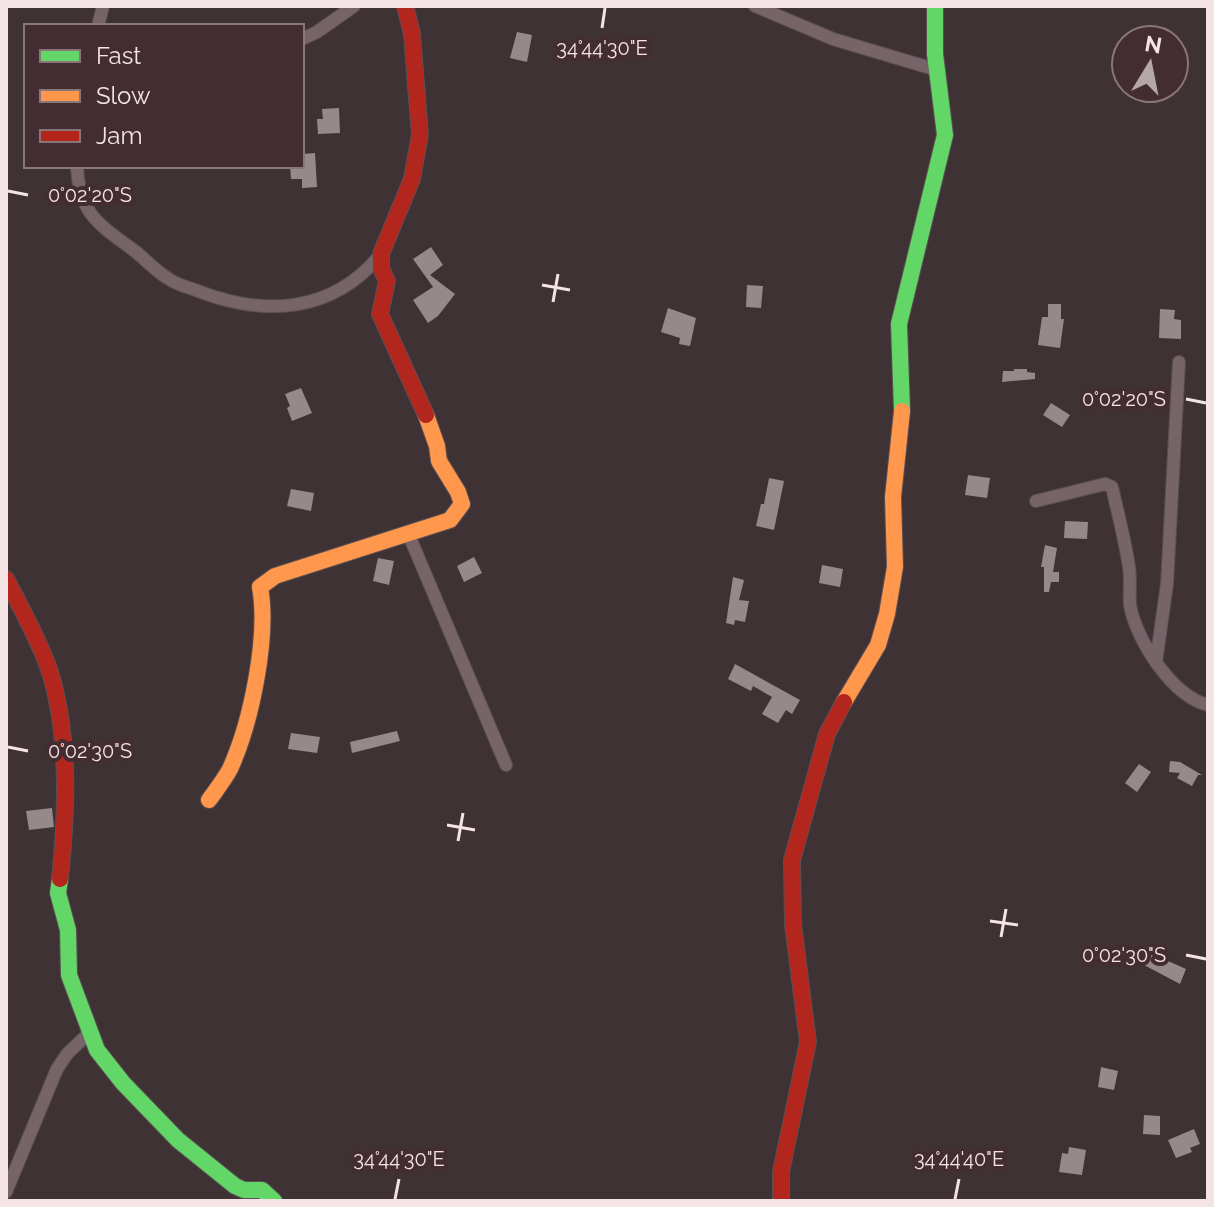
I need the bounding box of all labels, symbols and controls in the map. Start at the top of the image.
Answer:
legend [24,24,304,168]
north arrow [1110,24,1190,104]
text: N [1143,30,1164,59]
text: 34°44'30"E [556,36,648,60]
text: Fast [96,41,141,70]
text: Slow [96,81,151,110]
text: Jam [96,121,142,150]
text: 0°02'20"S [48,183,132,207]
text: 0°02'20"S [1082,387,1166,411]
text: 0°02'30"S [48,739,132,763]
text: 0°02'30"S [1082,943,1166,967]
text: 34°44'30"E [353,1147,445,1171]
text: 34°44'40"E [914,1147,1004,1171]

